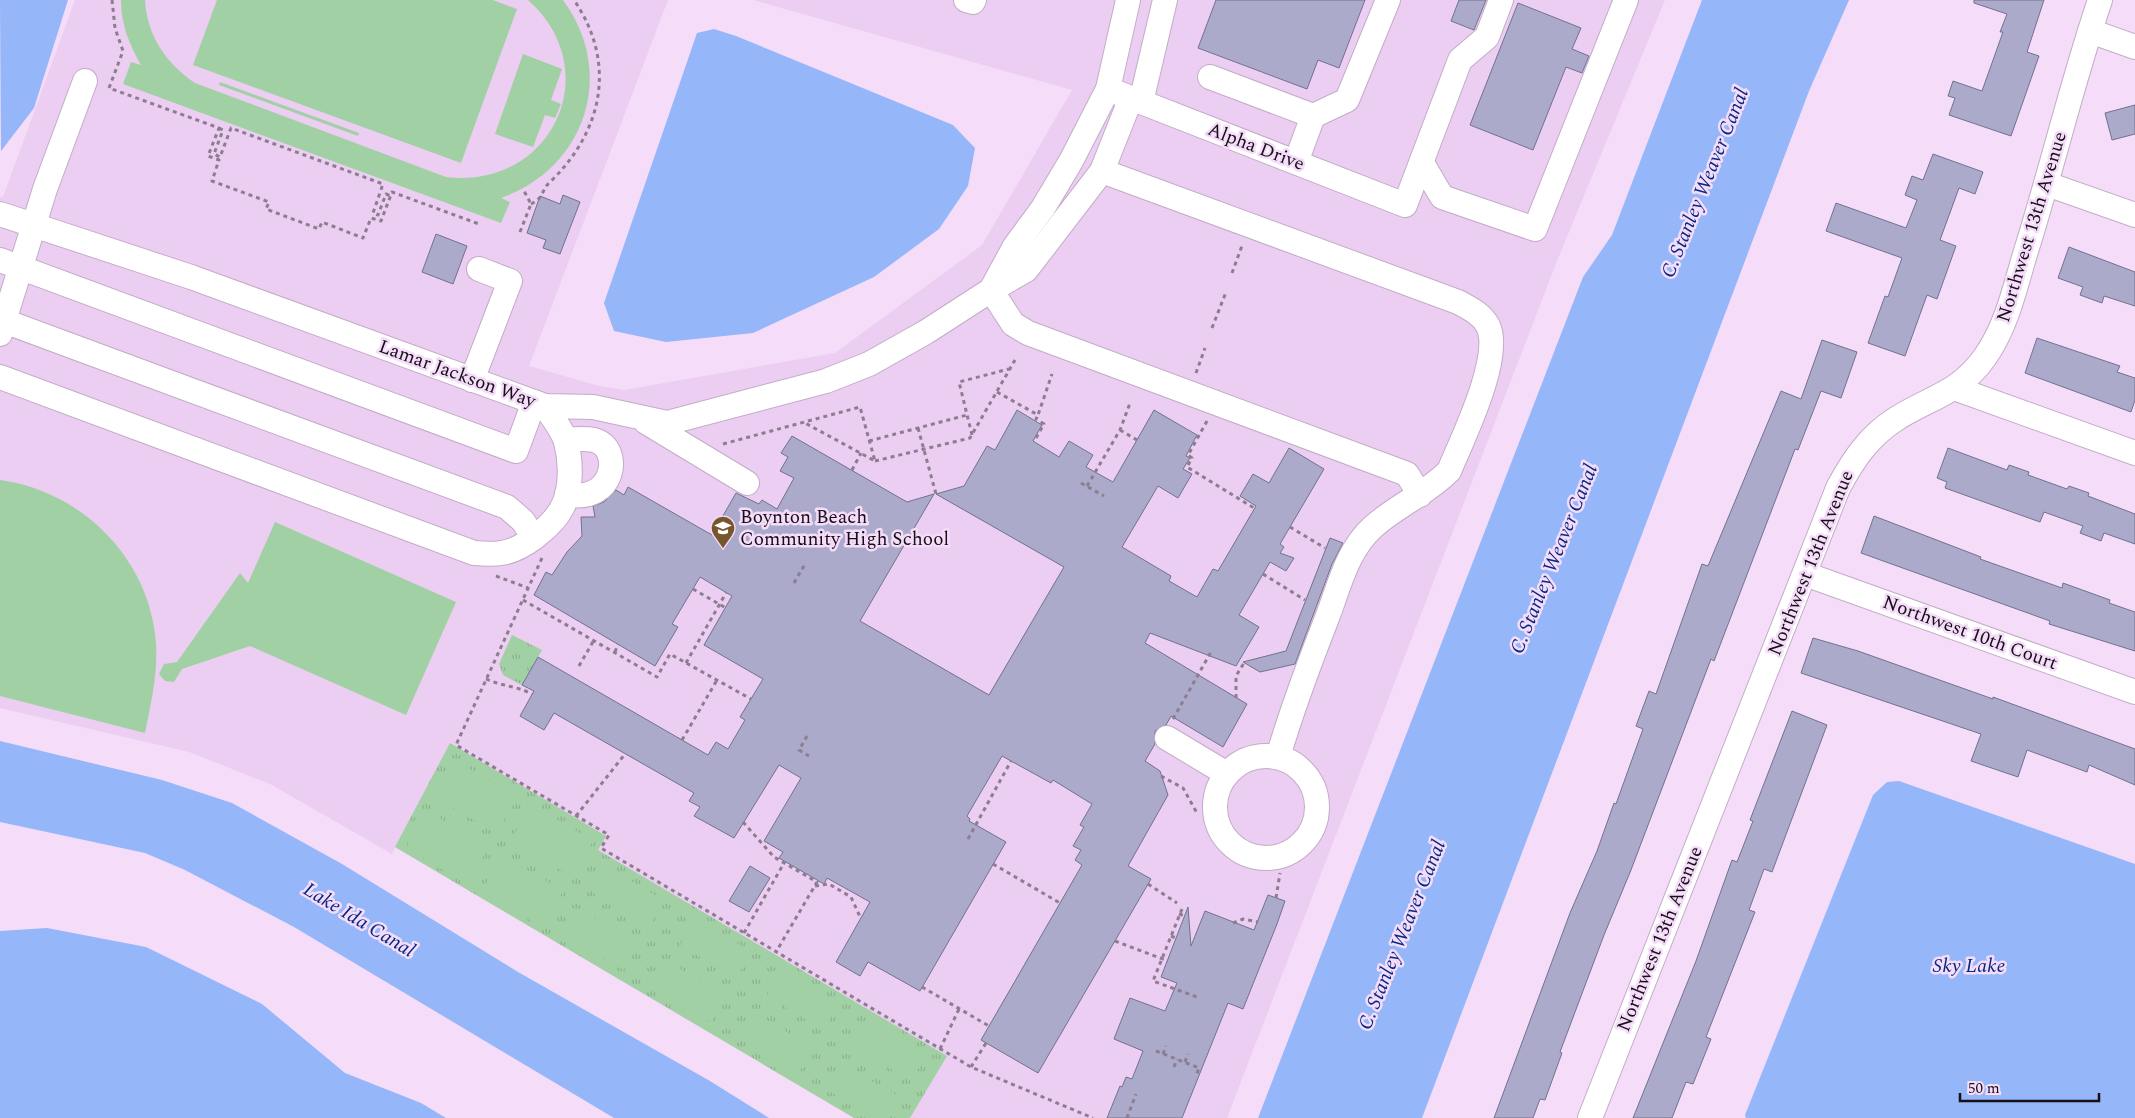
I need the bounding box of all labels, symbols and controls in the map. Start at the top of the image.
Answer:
water label: C. Stanley Weaver Canal [1653,84,1757,282]
street label: Alpha Drive [1203,115,1309,179]
street label: Northwest 13th Avenue [1989,128,2075,326]
street label: Lamar Jackson Way [374,332,541,416]
water label: C. Stanley Weaver Canal [1502,460,1606,658]
street label: Northwest 13th Avenue [1760,466,1862,660]
place label: Boynton Beach Community High School [740,503,949,554]
school or university icon: Boynton Beach Community High School [710,515,736,549]
street label: Northwest 10th Court [1879,588,2062,678]
water label: C. Stanley Weaver Canal [1350,836,1454,1034]
street label: Northwest 13th Avenue [1609,842,1711,1036]
water label: Lake Ida Canal [297,875,421,965]
water label: Sky Lake [1933,951,2005,981]
scale bar [1960,1070,2099,1102]
text: 50 m [1968,1077,2000,1100]

